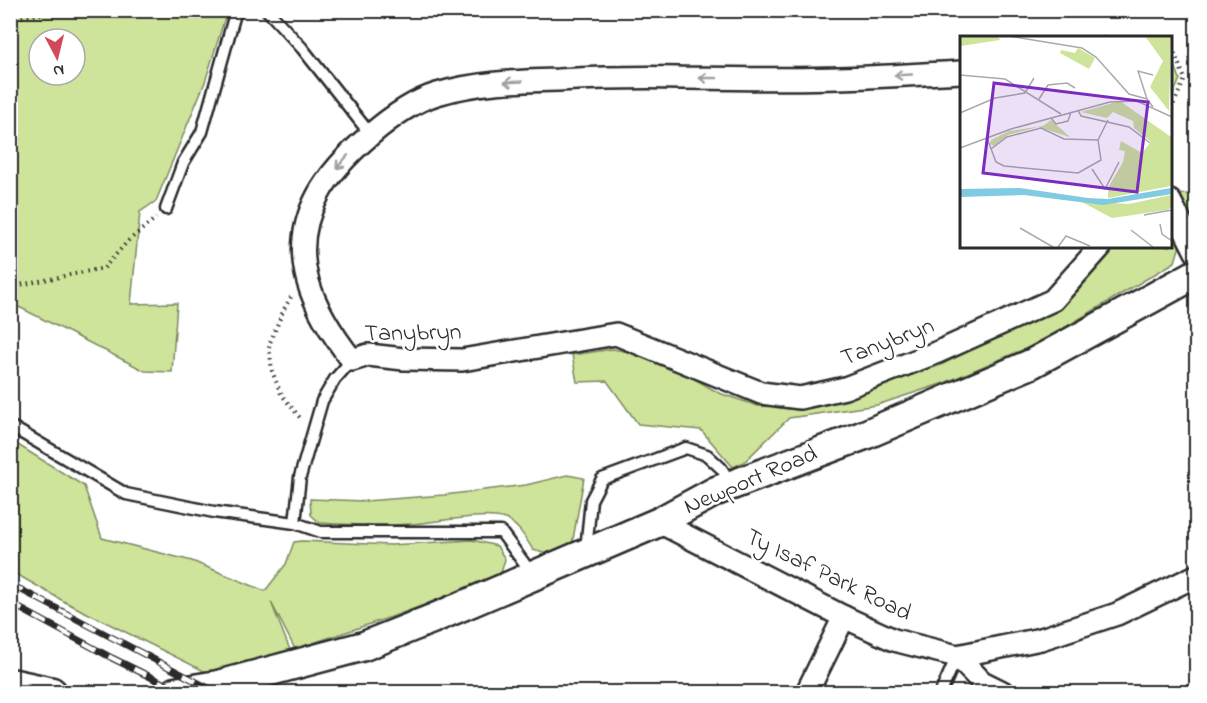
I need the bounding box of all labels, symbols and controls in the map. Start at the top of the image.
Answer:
north arrow [27,27,87,87]
inset map [960,36,1171,248]
text: N [52,57,65,82]
one-way arrow [893,70,913,81]
one-way arrow [698,72,718,84]
one-way arrow [503,76,523,87]
one-way arrow [335,154,349,169]
street label: Tanybryn [836,309,940,378]
street label: Tanybryn [364,316,462,353]
street label: Newport Road [679,437,824,525]
street label: Ty Isaf Park Road [739,521,917,632]

